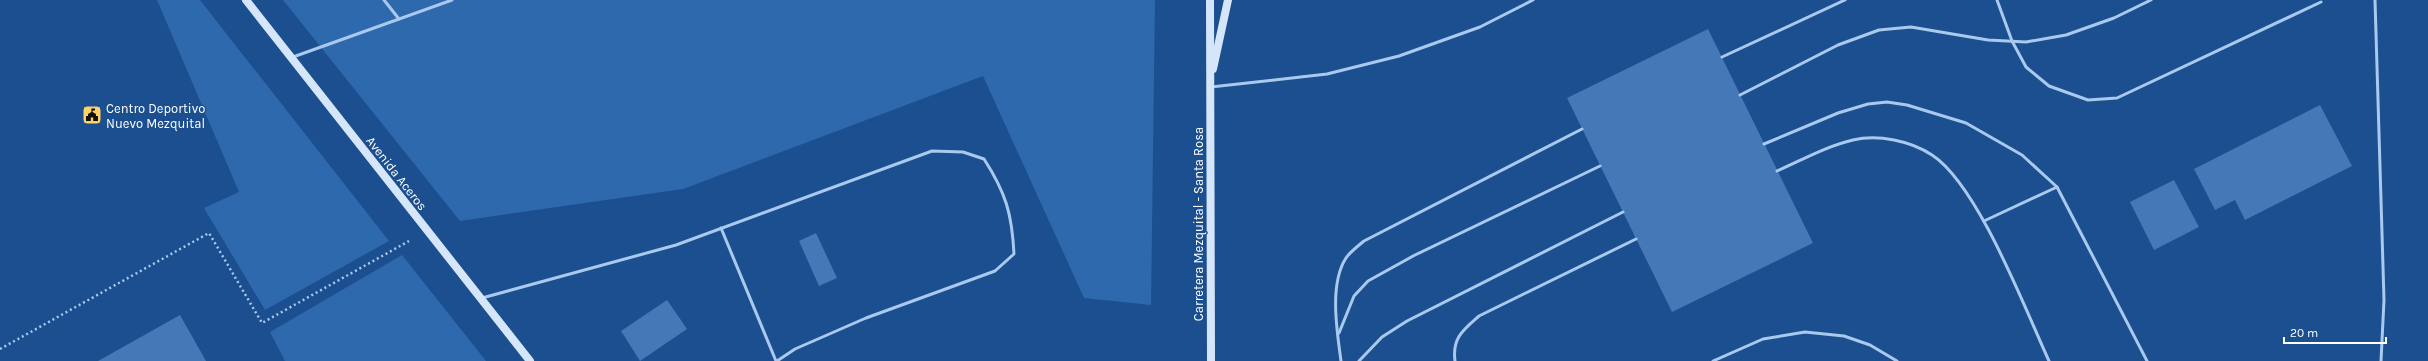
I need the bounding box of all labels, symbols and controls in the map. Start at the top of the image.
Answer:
place label: Centro Deportivo Nuevo Mezquital [106,101,205,132]
public building icon: Centro Deportivo Nuevo Mezquital [81,104,103,126]
street label: Carretera Mezquital - Santa Rosa [1191,127,1207,321]
street label: Avenida Aceros [363,133,430,213]
scale bar [2284,319,2386,345]
text: 20 m [2290,326,2318,340]

